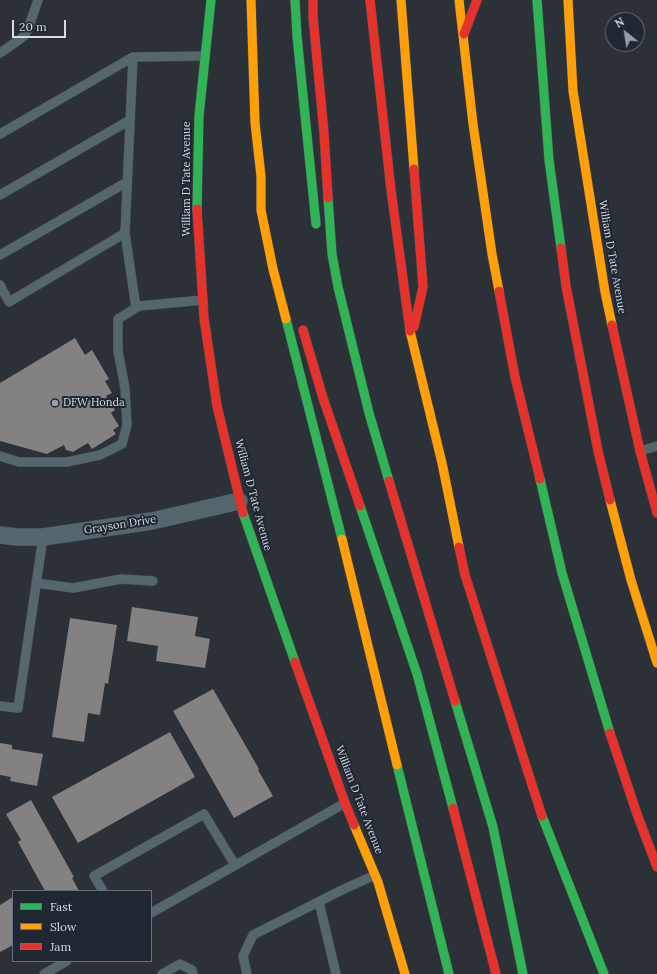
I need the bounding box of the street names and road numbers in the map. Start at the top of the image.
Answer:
street label: William D Tate Avenue [180,121,194,237]
street label: William D Tate Avenue [595,199,629,315]
street label: William D Tate Avenue [232,438,274,552]
street label: Grayson Drive [83,513,157,537]
street label: William D Tate Avenue [332,744,386,856]

